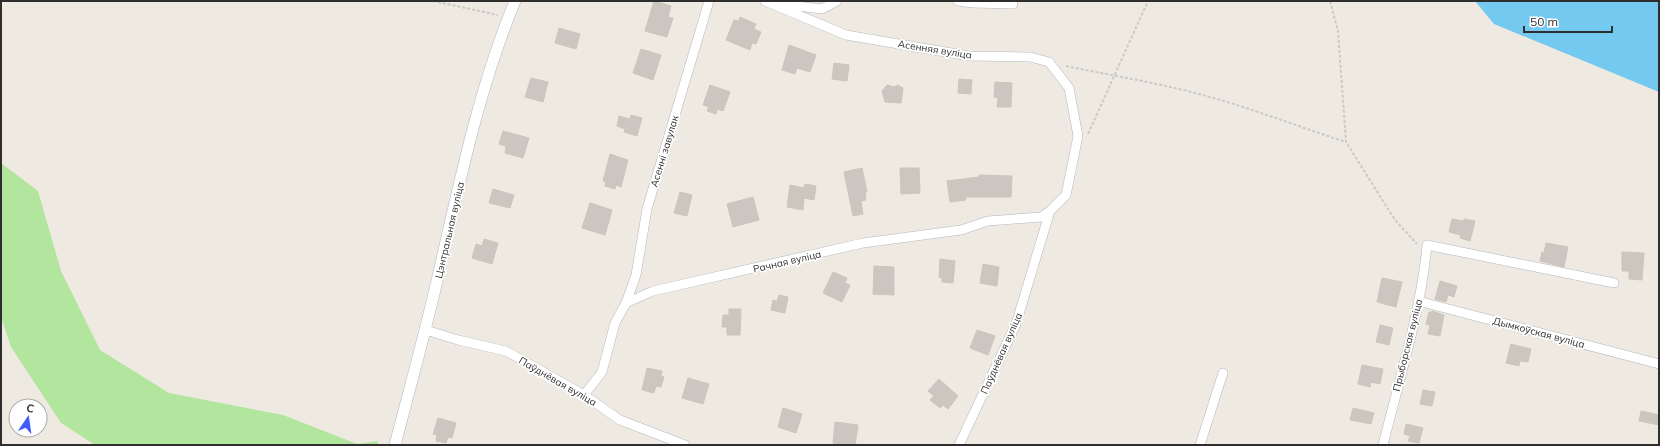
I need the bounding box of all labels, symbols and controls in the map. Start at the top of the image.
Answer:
scale bar [1524,8,1612,34]
text: 50 m [1530,14,1558,29]
street label: Асенняя вуліца [897,37,973,62]
street label: Асенні завулак [647,113,682,189]
street label: Цэнтральная вуліца [432,181,467,280]
street label: Рачная вуліца [752,247,822,276]
street label: Прыборская вуліца [1390,298,1425,393]
street label: Паўднёвая вуліца [978,311,1025,396]
street label: Дымкоўская вуліца [1492,314,1586,351]
street label: Паўднёвая вуліца [517,354,599,409]
north arrow [8,398,48,438]
text: С [25,401,36,416]

